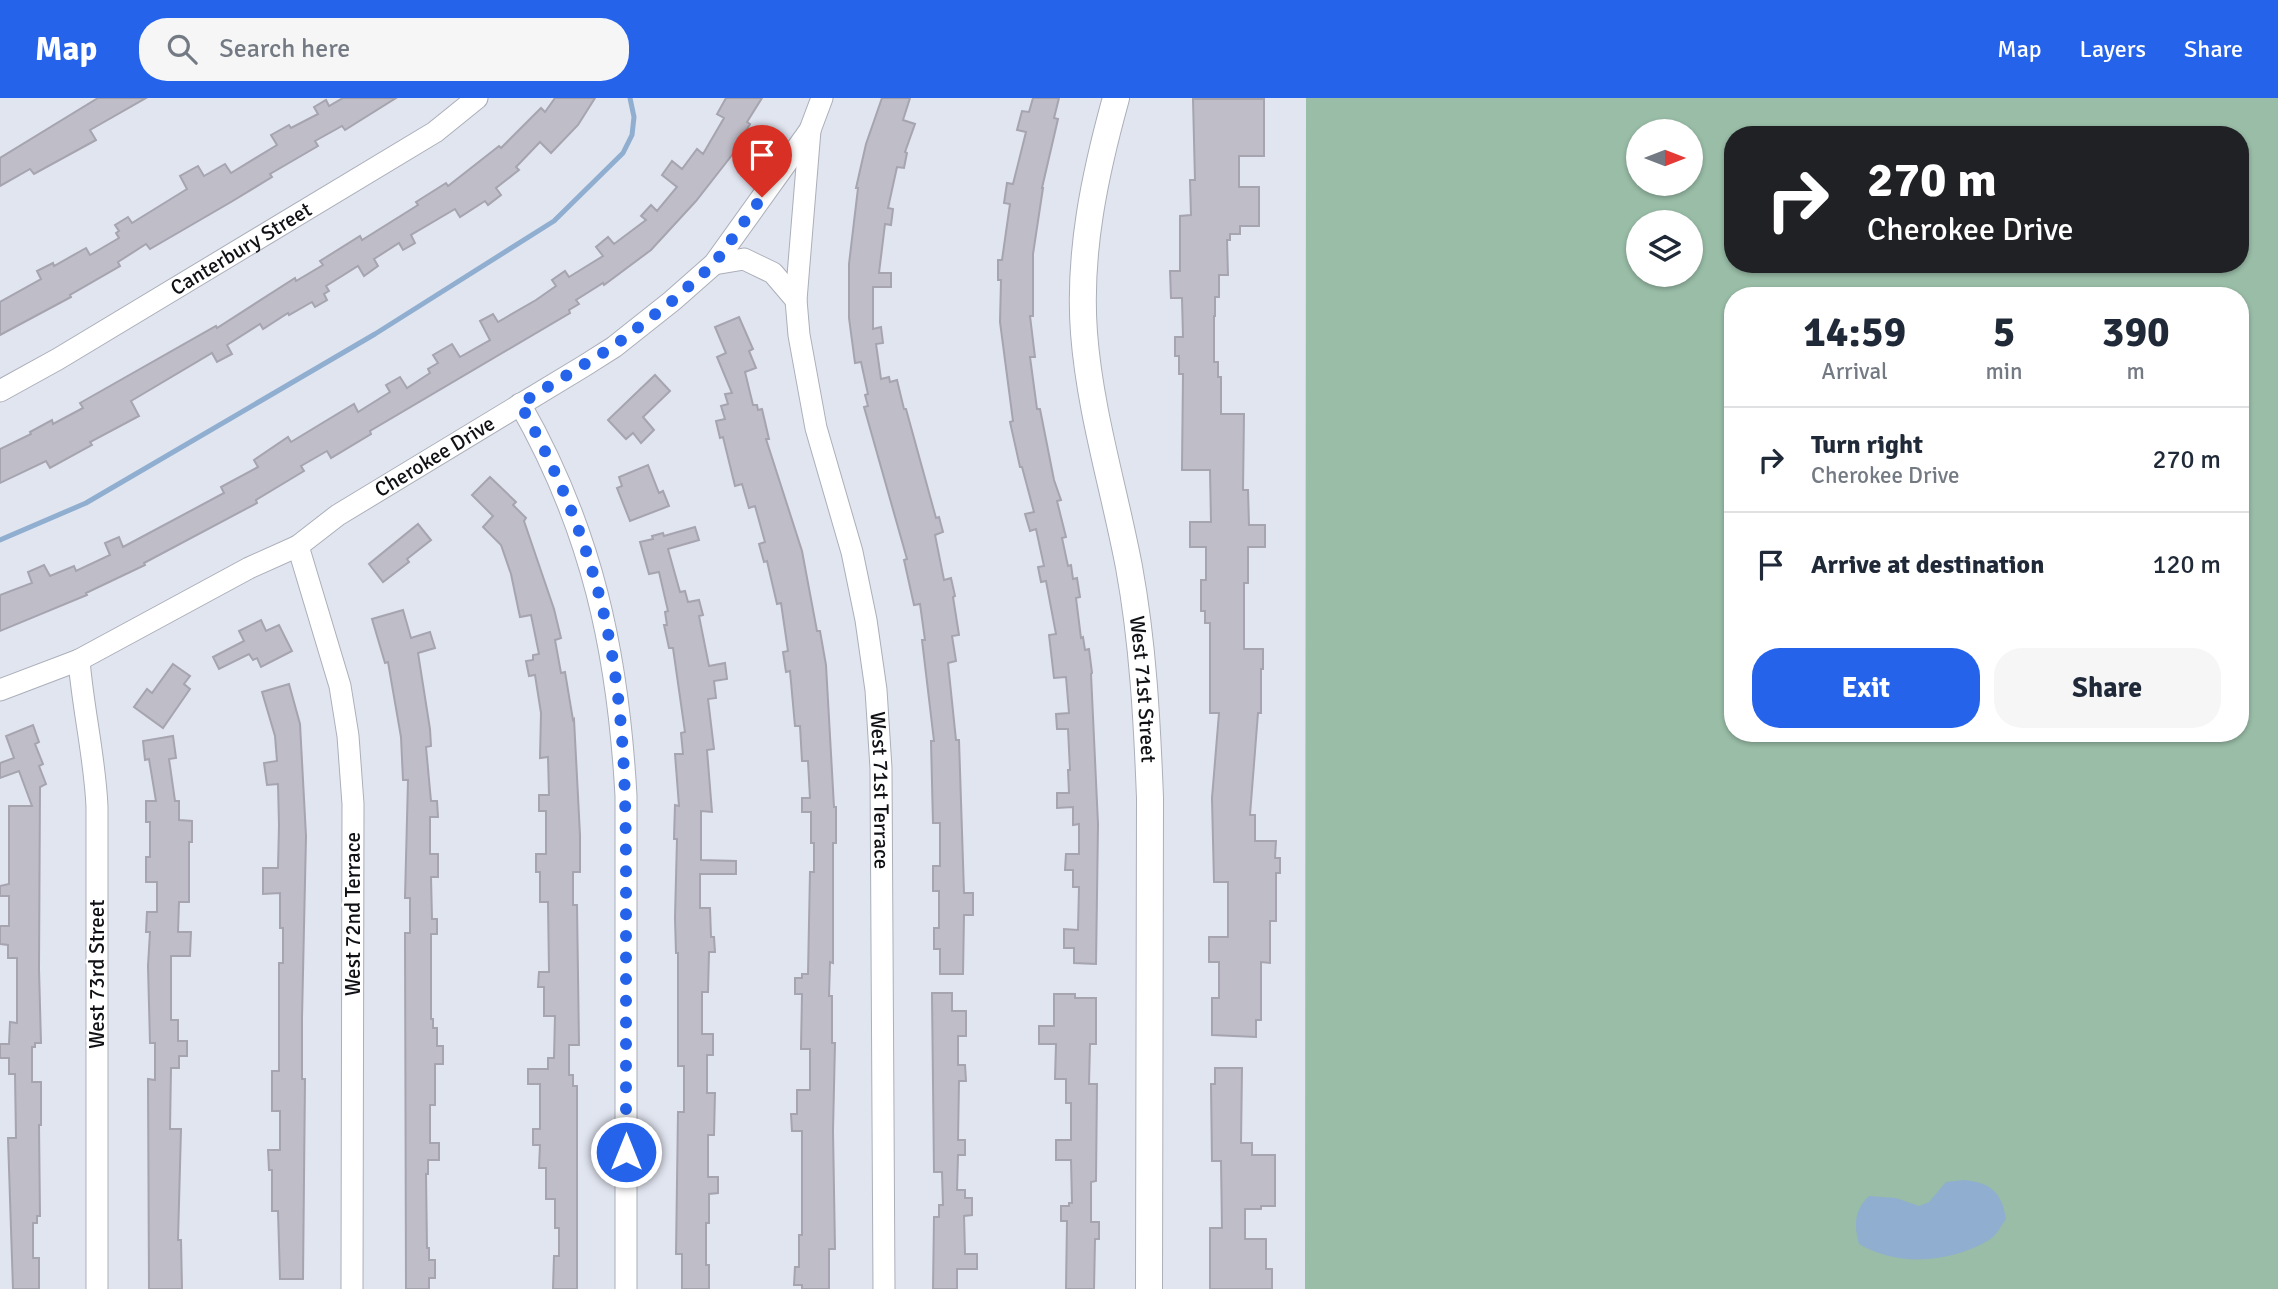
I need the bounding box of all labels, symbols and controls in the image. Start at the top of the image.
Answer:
search box [139,18,629,81]
text: Map [35,29,97,70]
icon: search [163,30,201,68]
text: Search here [219,33,350,65]
text: Map [1997,34,2042,64]
text: Layers [2080,34,2146,64]
text: Share [2184,34,2243,64]
north arrow [1626,119,1703,196]
map controls [1626,119,1703,287]
pin [732,125,792,197]
icon: arrive [743,136,781,174]
text: 270 m [1867,150,1997,210]
icon: right [1752,154,1843,245]
street label: Canterbury Street [166,196,316,301]
button: layers [1626,210,1703,287]
text: Cherokee Drive [1867,210,2074,249]
text: 14:59 [1803,307,1906,358]
text: 5 [1993,307,2015,358]
text: 390 [2102,307,2170,358]
text: Arrival [1822,357,1888,386]
text: min [1985,357,2023,386]
text: m [2127,357,2145,386]
street label: Cherokee Drive [370,410,499,503]
text: Turn right [1811,429,1923,461]
icon: right [1752,441,1790,479]
text: 270 m [2152,444,2221,476]
text: Cherokee Drive [1811,461,1960,490]
icon: arrive [1752,546,1790,584]
text: Arrive at destination [1811,549,2044,581]
text: 120 m [2152,549,2221,581]
street label: West 71st Street [1124,614,1162,763]
button: Exit [1752,648,1980,728]
button: Share [1994,648,2221,728]
street label: West 71st Terrace [864,711,895,869]
street label: West 72nd Terrace [340,832,366,996]
street label: West 73rd Street [84,899,110,1049]
position arrow [589,1115,663,1189]

